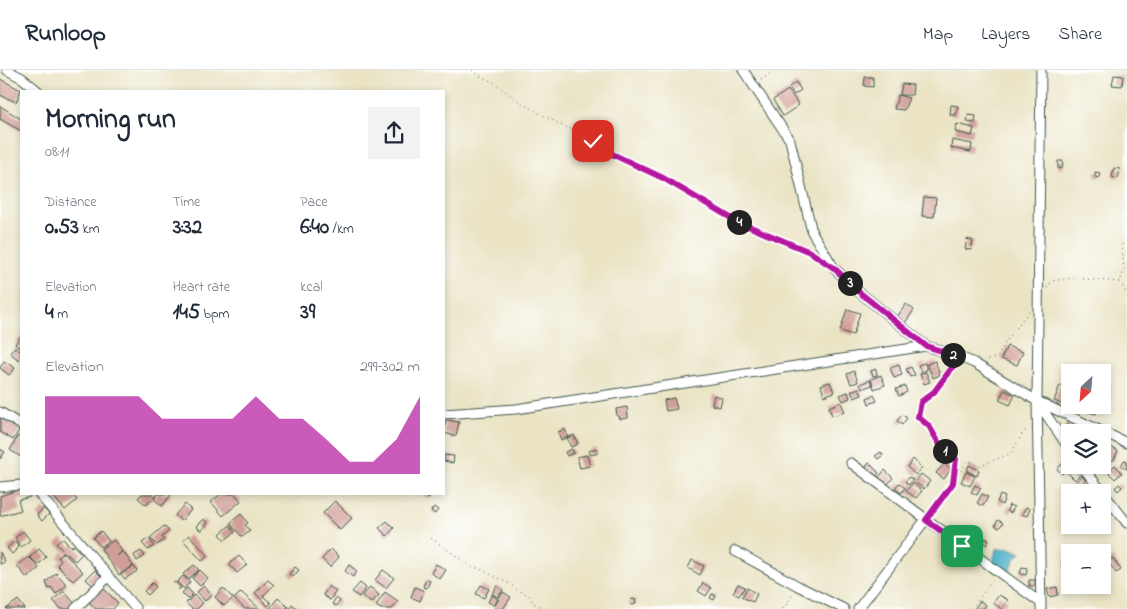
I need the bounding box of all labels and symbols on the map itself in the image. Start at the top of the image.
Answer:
pin [572,120,614,162]
pin: 4 [726,210,752,234]
pin: 3 [838,270,862,296]
pin: 2 [940,342,966,368]
north arrow [1061,364,1111,414]
pin: 1 [932,438,958,464]
pin [941,525,983,567]

